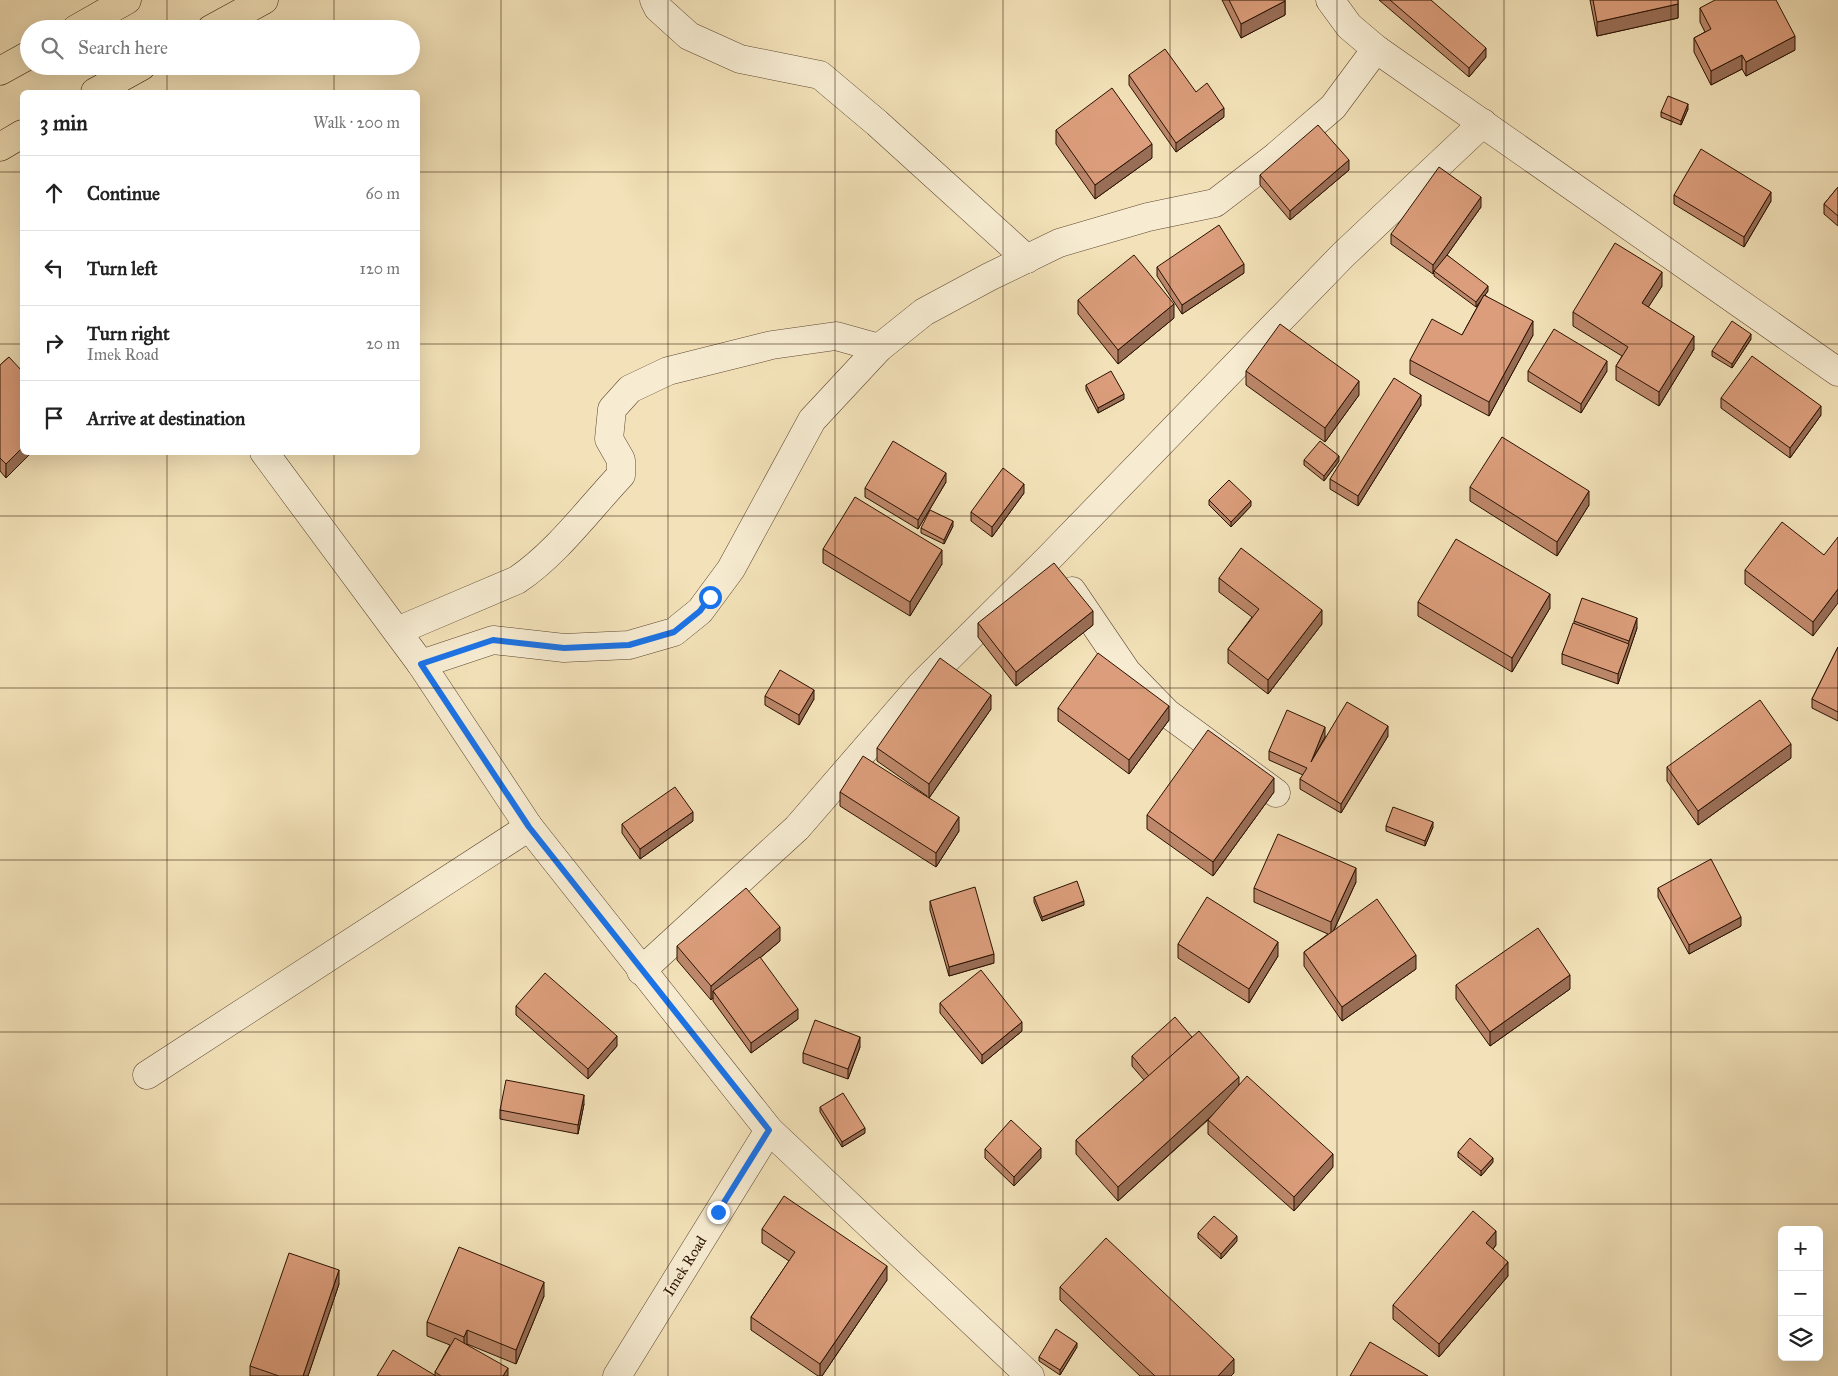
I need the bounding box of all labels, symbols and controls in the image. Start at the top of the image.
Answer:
search box [20,20,420,75]
icon: search [38,34,66,62]
text: Search here [78,36,168,59]
text: 3 min [40,110,88,136]
text: Walk · 200 m [313,113,400,132]
icon: ahead [40,179,68,207]
text: Continue [87,182,160,205]
text: 60 m [366,184,400,203]
icon: left [40,254,68,282]
text: Turn left [87,257,157,280]
text: 120 m [360,259,400,278]
text: Turn right [87,322,170,345]
icon: right [40,329,68,357]
text: 20 m [366,334,400,353]
text: Imek Road [87,345,159,364]
icon: arrive [40,404,68,432]
text: Arrive at destination [87,407,245,430]
route start [699,586,722,609]
route end [707,1201,730,1224]
map controls [1778,1226,1823,1361]
button: + [1778,1226,1823,1271]
street label: Imek Road [660,1232,711,1299]
button: − [1778,1271,1823,1316]
button: layers [1778,1316,1823,1361]

